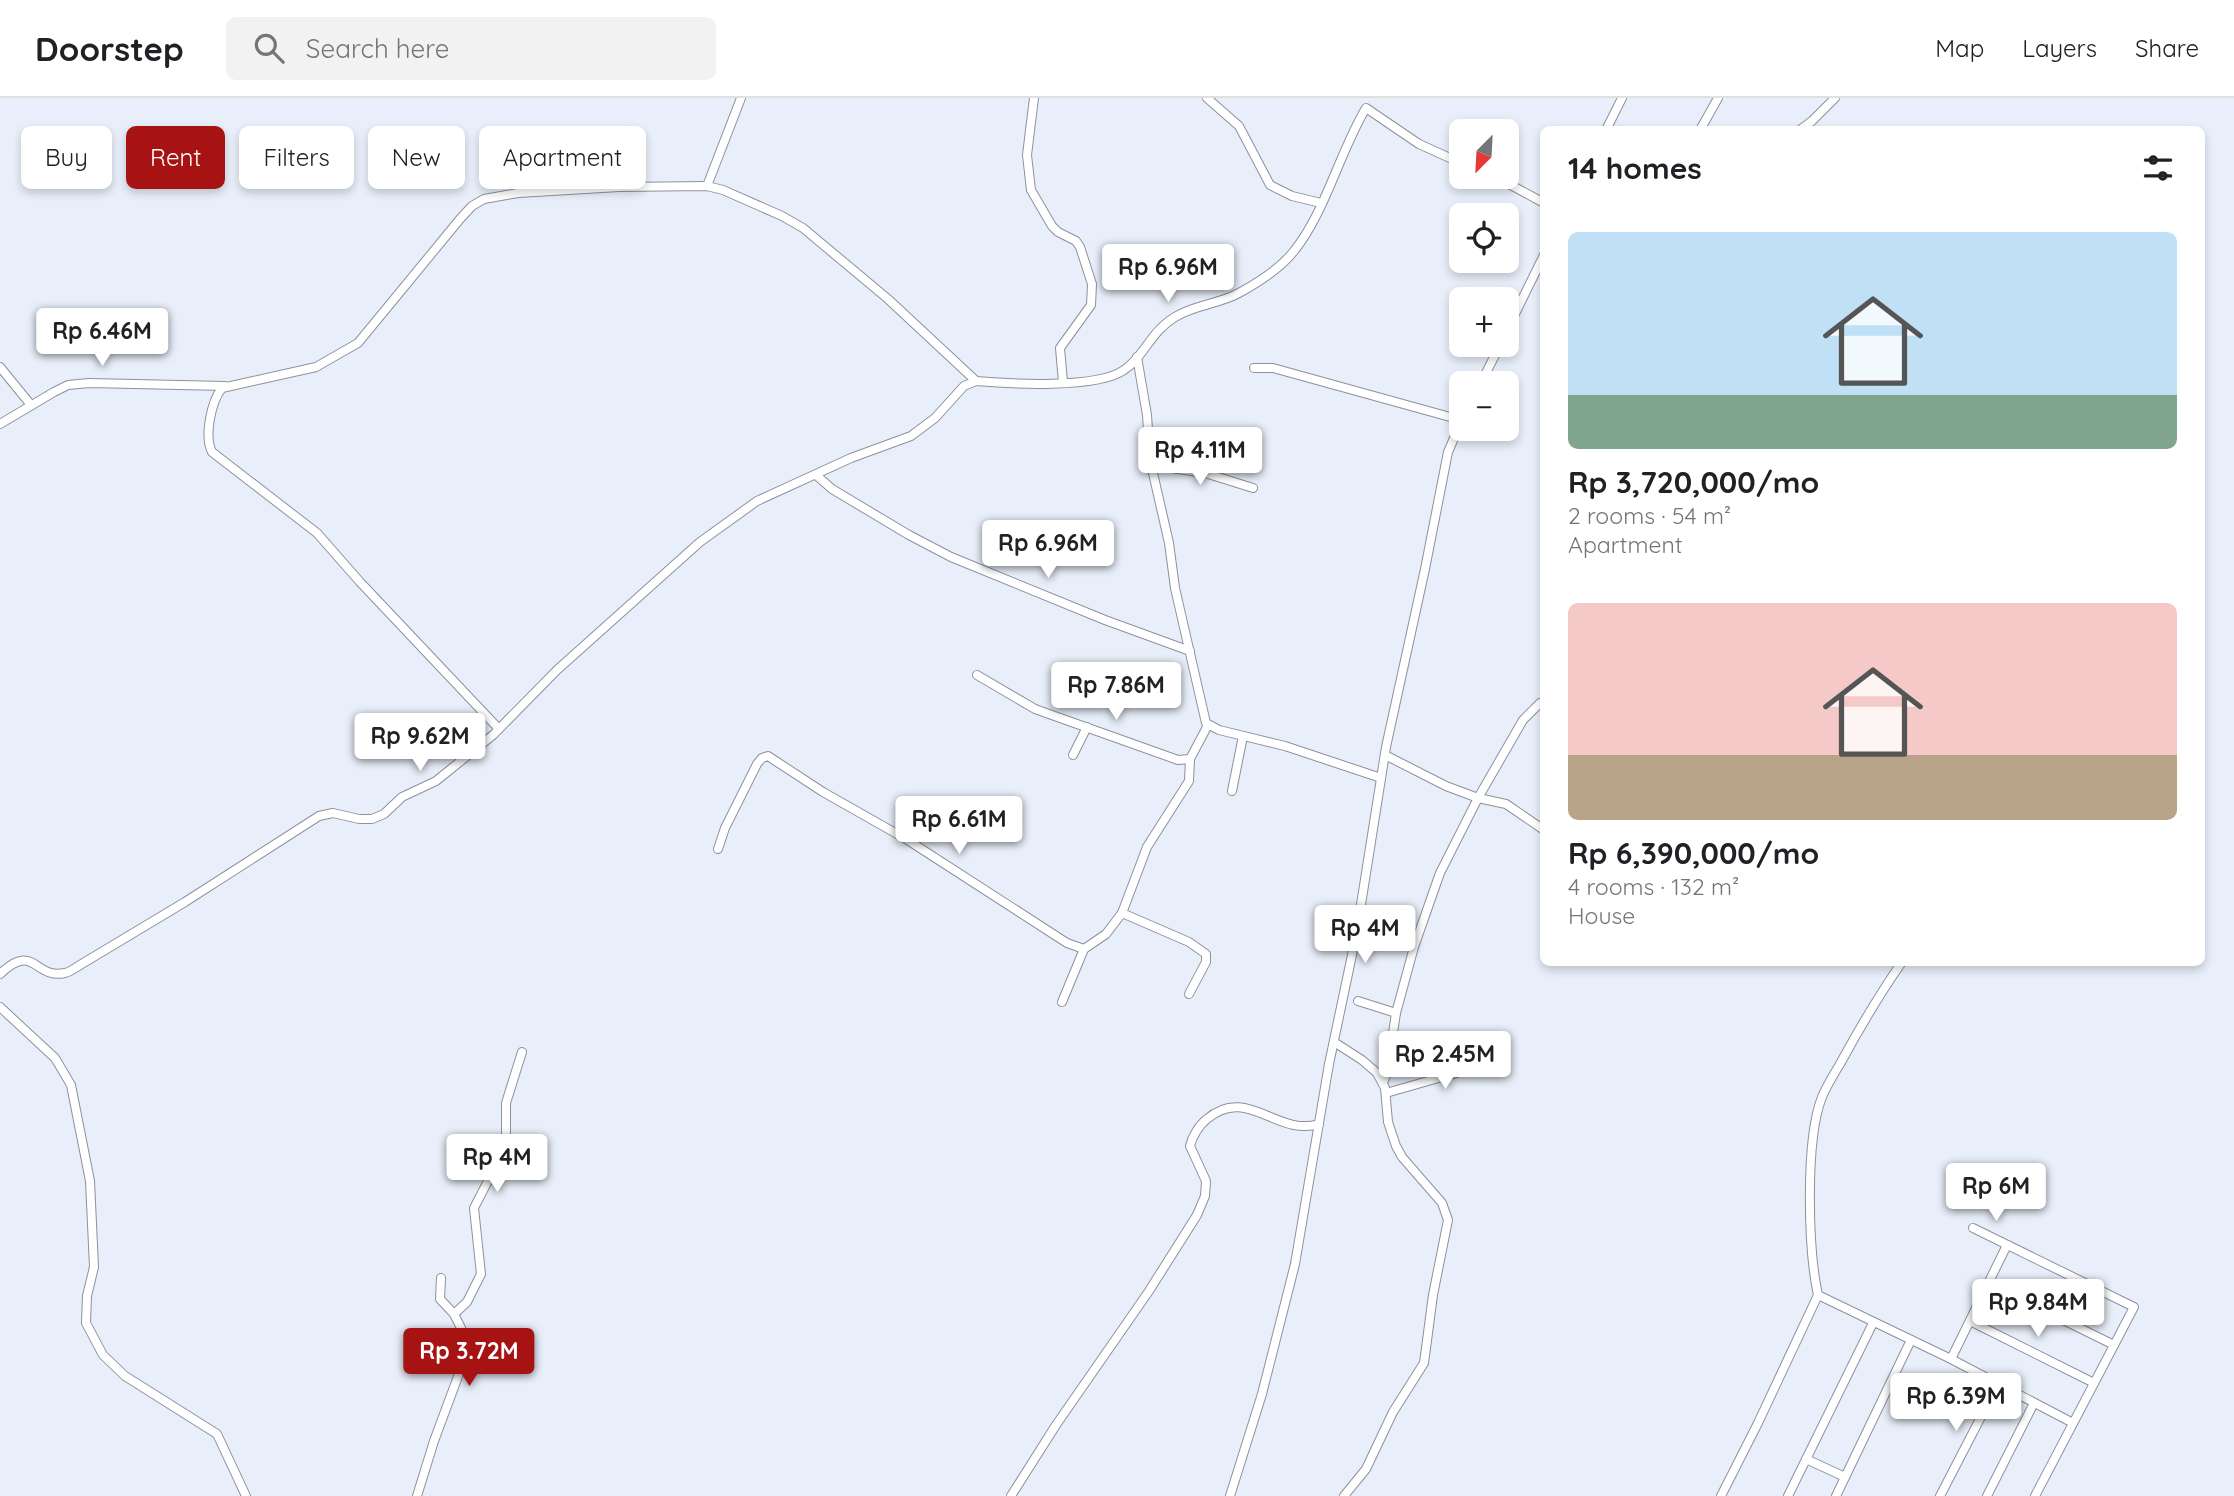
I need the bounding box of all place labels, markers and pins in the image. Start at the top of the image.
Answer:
pin: Rp 6.96M [1096,244,1240,304]
pin: Rp 6.46M [30,308,174,368]
pin: Rp 4.11M [1128,428,1272,487]
pin: Rp 6.96M [976,520,1120,580]
pin: Rp 7.86M [1044,662,1188,722]
pin: Rp 9.62M [348,714,492,773]
pin: Rp 6.61M [887,796,1031,856]
pin: Rp 4M [1316,906,1414,965]
pin: Rp 2.45M [1373,1032,1517,1091]
pin: Rp 4M [448,1134,546,1194]
pin: Rp 6M [1947,1164,2045,1223]
pin: Rp 9.84M [1966,1280,2110,1339]
pin: Rp 3.72M [397,1328,541,1388]
pin: Rp 6.39M [1884,1374,2028,1433]

